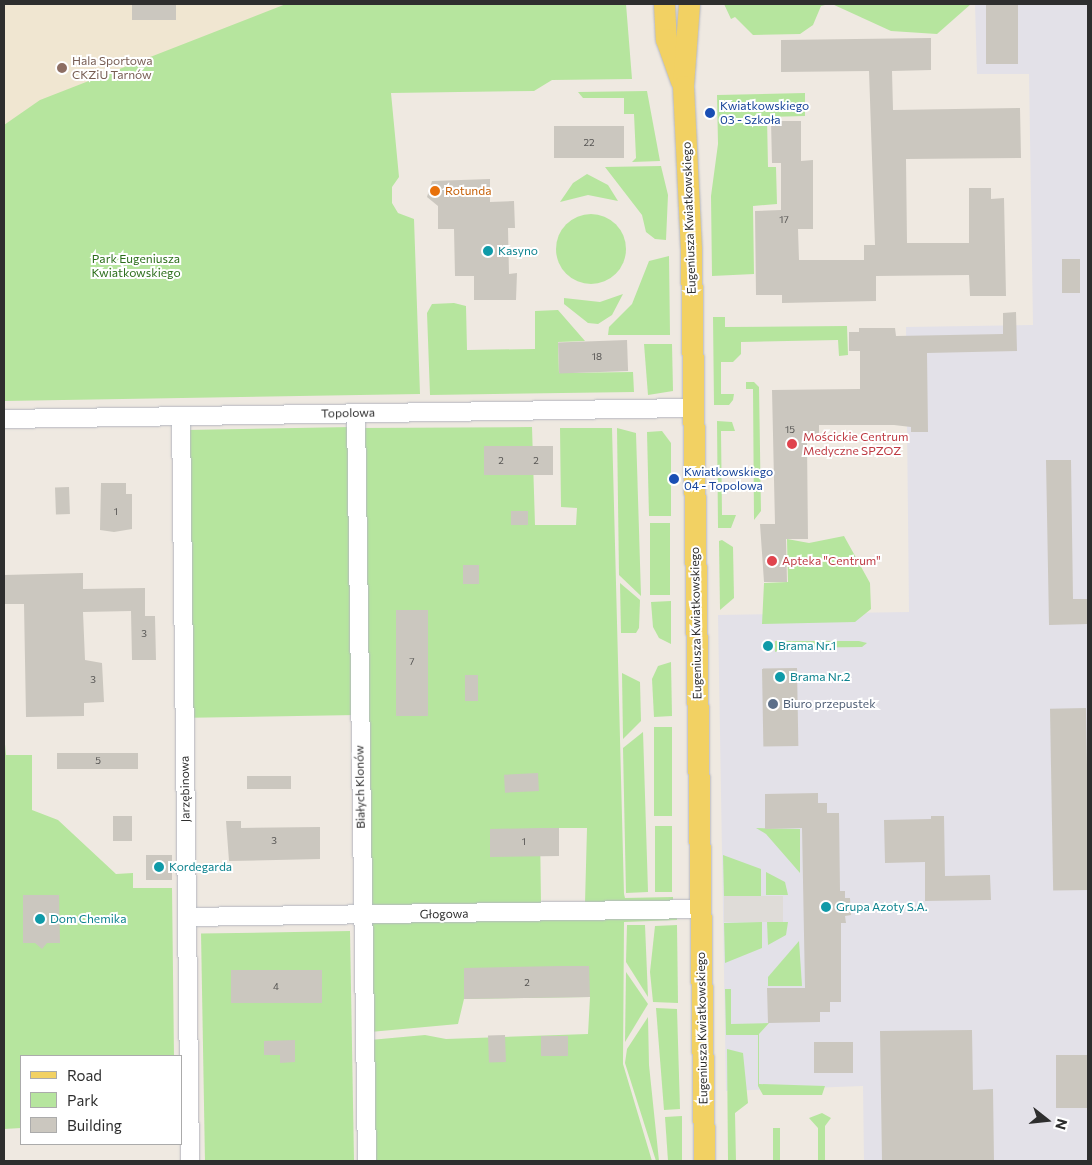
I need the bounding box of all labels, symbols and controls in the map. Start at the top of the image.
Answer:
place label: Hala Sportowa CKZiU Tarnów [72,54,153,82]
marker: Hala Sportowa CKZiU Tarnów [56,62,68,74]
place label: Kwiatkowskiego 03 - Szkoła [720,99,809,127]
marker: Kwiatkowskiego 03 - Szkoła [704,107,716,119]
house number: 22 [583,137,595,149]
street label: Eugeniusza Kwiatkowskiego [679,142,699,294]
place label: Rotunda [445,184,491,198]
marker: Rotunda [429,185,441,197]
house number: 17 [779,214,789,226]
place label: Kasyno [498,244,538,258]
marker: Kasyno [482,245,494,257]
park label: Park Eugeniusza Kwiatkowskiego [91,252,181,280]
house number: 18 [592,351,602,363]
street label: Topolowa [321,405,375,421]
house number: 15 [785,424,795,436]
place label: Mościckie Centrum Medyczne SPZOZ [803,430,908,458]
marker: Mościckie Centrum Medyczne SPZOZ [785,437,799,451]
house number: 2 [498,455,504,467]
house number: 2 [533,455,539,467]
place label: Kwiatkowskiego 04 - Topolowa [684,465,773,493]
marker: Kwiatkowskiego 04 - Topolowa [668,473,680,485]
house number: 1 [114,506,118,518]
street label: Eugeniusza Kwiatkowskiego [687,547,705,699]
place label: Apteka "Centrum" [782,554,881,568]
marker: Apteka "Centrum" [766,555,778,567]
house number: 3 [141,628,147,640]
place label: Brama Nr.1 [778,639,836,653]
marker: Brama Nr.1 [762,640,774,652]
house number: 7 [409,656,415,668]
place label: Brama Nr.2 [790,670,850,684]
marker: Brama Nr.2 [774,671,786,683]
house number: 3 [90,674,96,686]
place label: Biuro przepustek [783,697,876,711]
marker: Biuro przepustek [767,698,779,710]
street label: Białych Klonów [352,745,368,829]
house number: 5 [95,755,101,767]
street label: Jarzębinowa [177,756,193,822]
house number: 3 [271,835,277,847]
house number: 1 [522,836,526,848]
place label: Kordegarda [169,860,232,874]
marker: Kordegarda [153,861,165,873]
place label: Grupa Azoty S.A. [836,900,928,914]
marker: Grupa Azoty S.A. [820,901,832,913]
street label: Głogowa [420,906,468,922]
place label: Dom Chemika [50,912,127,926]
marker: Dom Chemika [34,913,46,925]
street label: Eugeniusza Kwiatkowskiego [693,952,711,1104]
house number: 2 [524,977,530,989]
house number: 4 [273,981,279,993]
legend [20,1055,182,1145]
text: Road [67,1066,102,1084]
text: Park [67,1091,98,1109]
north arrow [1022,1095,1072,1145]
text: Building [67,1116,122,1134]
text: N [1052,1117,1072,1132]

